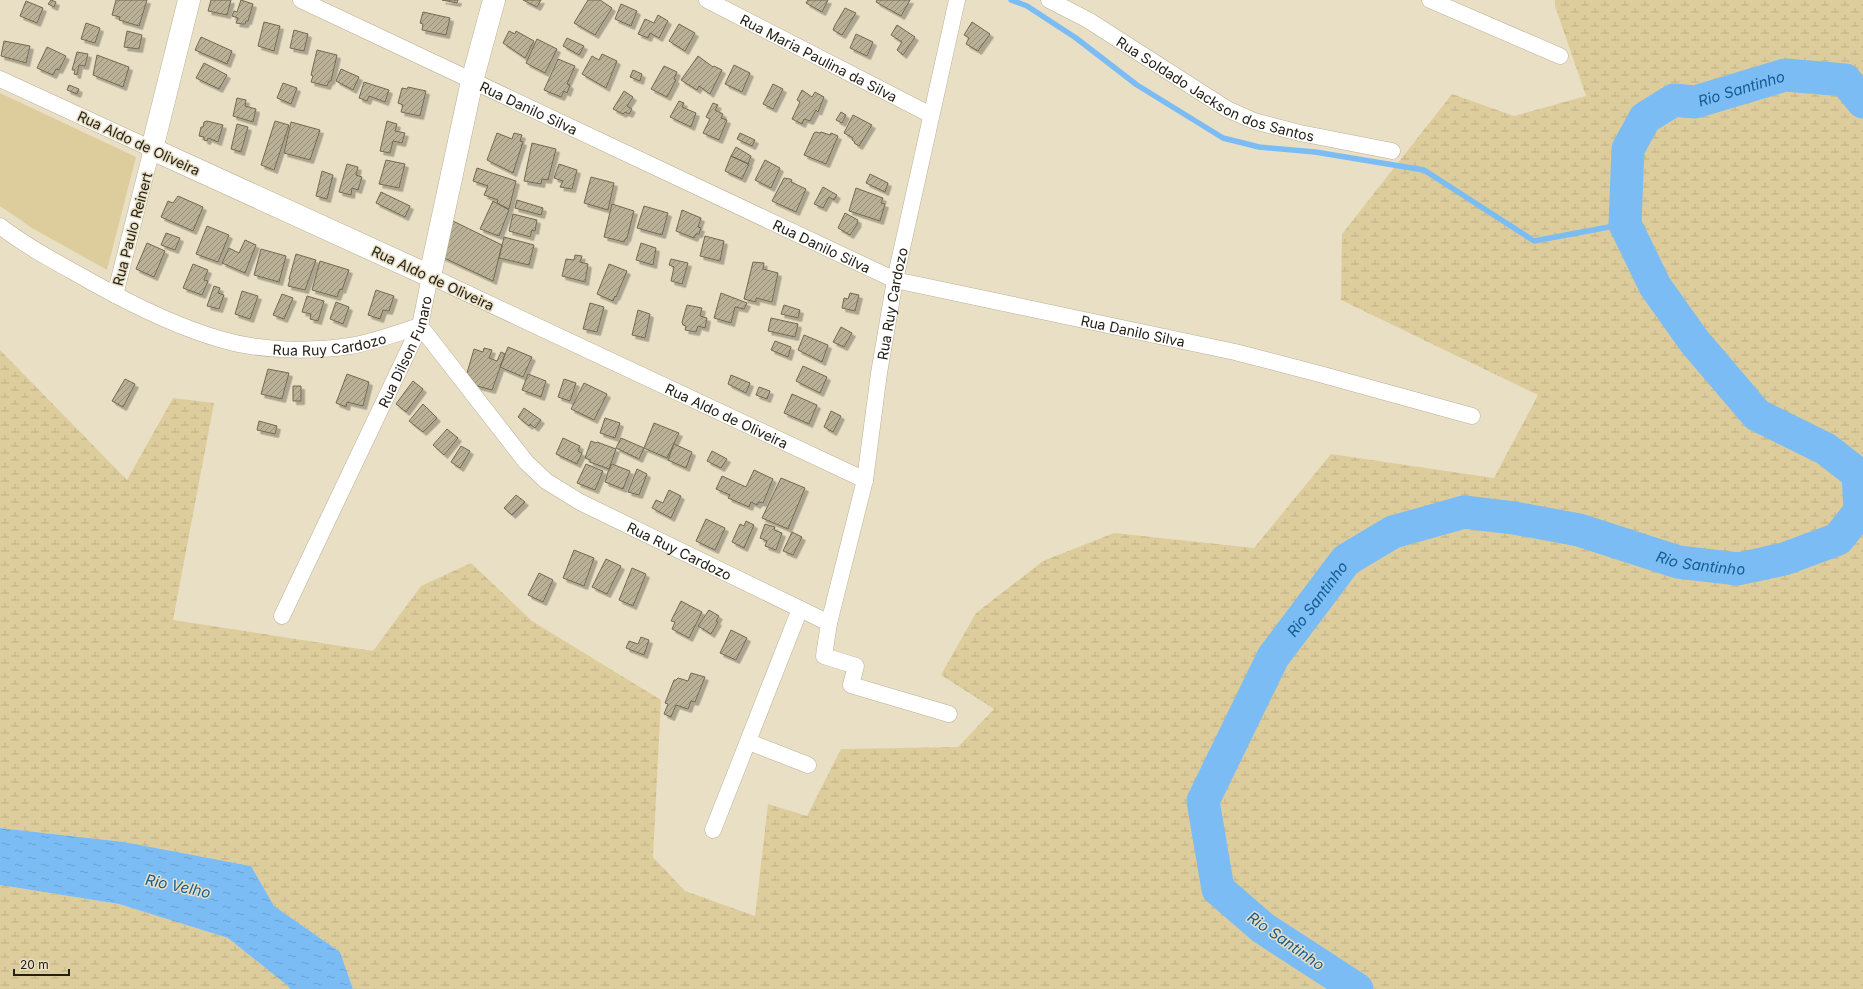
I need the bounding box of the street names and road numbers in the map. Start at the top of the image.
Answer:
street label: Rua Maria Paulina da Silva [738,10,900,105]
street label: Rua Soldado Jackson dos Santos [1114,32,1316,144]
street label: Rua Danilo Silva [477,77,581,138]
street label: Rua Aldo de Oliveira [75,107,203,179]
street label: Rua Paulo Reinert [109,170,155,288]
street label: Rua Danilo Silva [770,215,874,276]
street label: Rua Aldo de Oliveira [369,242,497,314]
street label: Rua Ruy Cardozo [873,246,910,361]
street label: Rua Dilson Funaro [374,294,434,410]
street label: Rua Danilo Silva [1079,311,1187,350]
street label: Rua Ruy Cardozo [272,329,388,358]
street label: Rua Aldo de Oliveira [663,379,791,451]
street label: Rua Ruy Cardozo [625,518,735,583]

